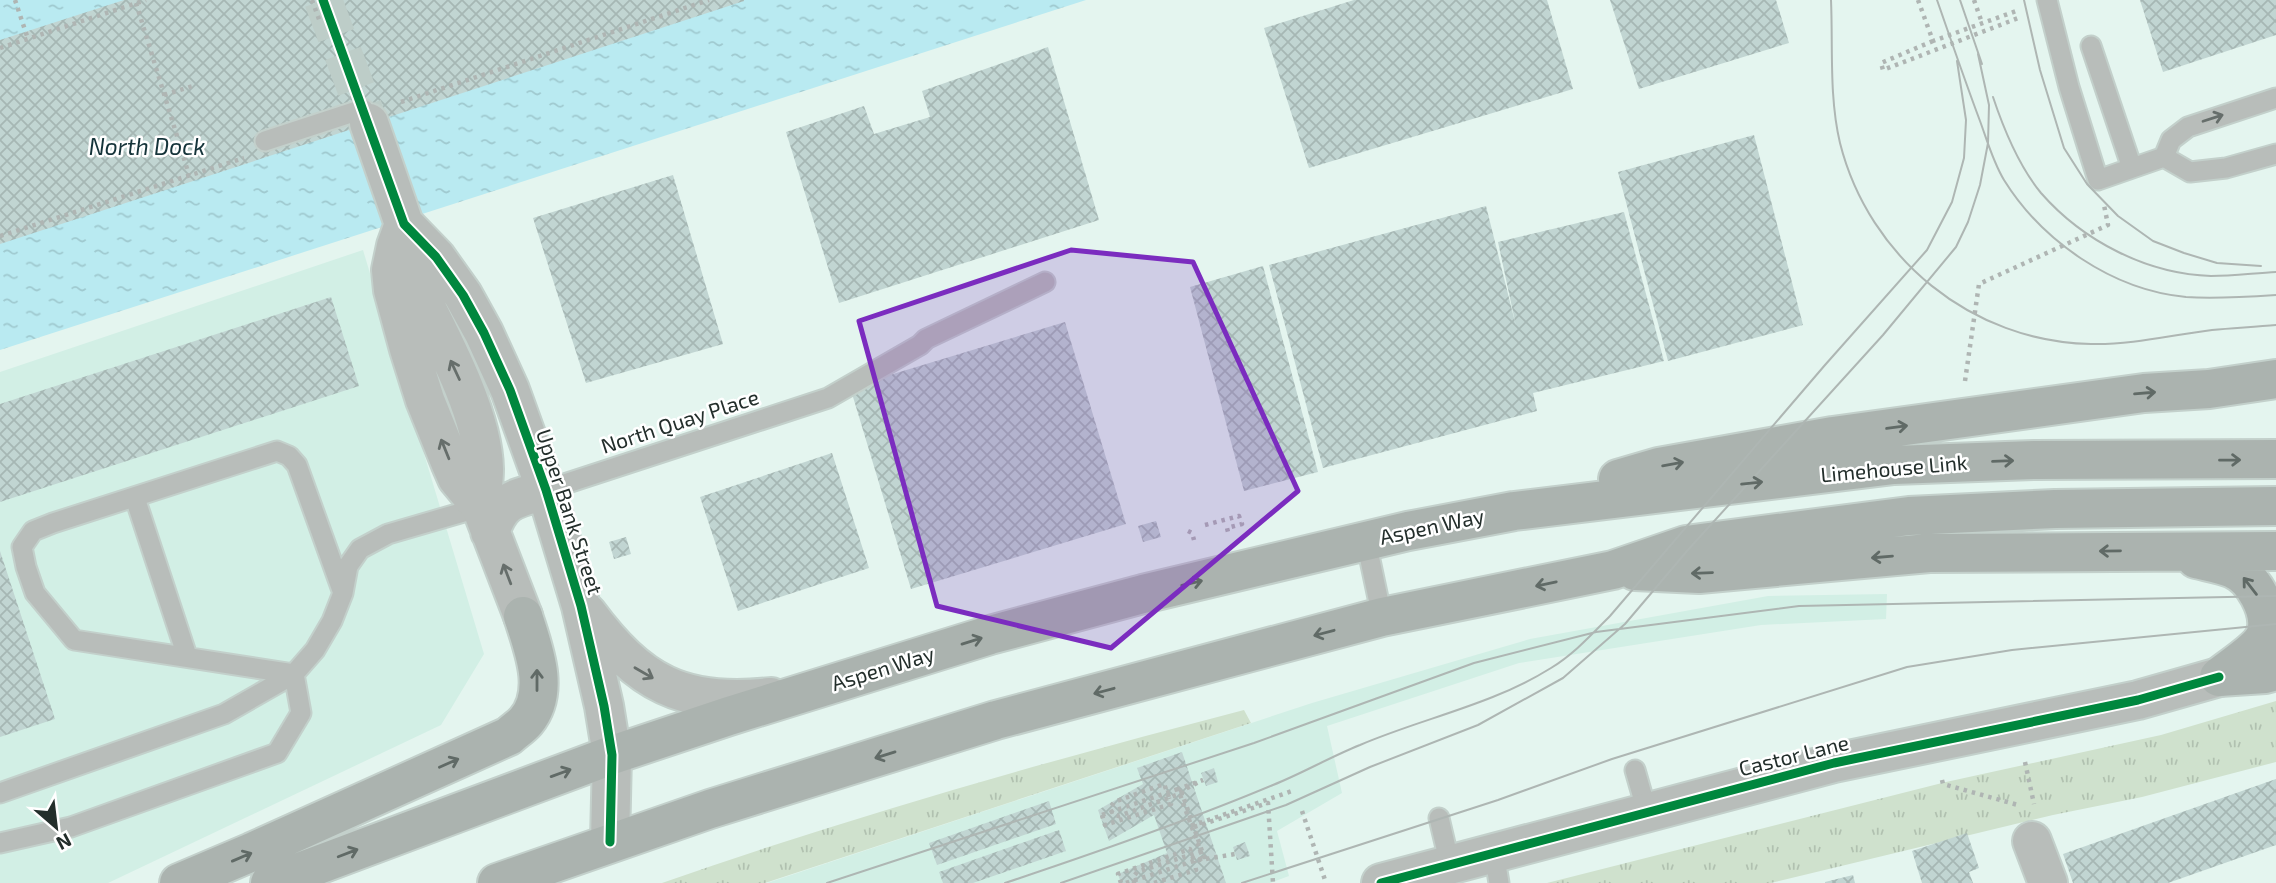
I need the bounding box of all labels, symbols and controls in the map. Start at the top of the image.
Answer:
one-way arrow [2202,111,2224,124]
water label: North Dock [89,132,205,160]
one-way arrow [448,360,461,381]
street label: North Quay Place [597,383,762,459]
one-way arrow [2134,387,2156,400]
one-way arrow [1886,420,1908,433]
street label: Upper Bank Street [532,426,609,597]
one-way arrow [437,439,450,461]
street label: Limehouse Link [1819,449,1969,486]
one-way arrow [2218,453,2241,467]
one-way arrow [1991,454,2014,468]
one-way arrow [1661,457,1684,470]
one-way arrow [1740,476,1763,489]
street label: Aspen Way [1377,502,1486,549]
one-way arrow [2099,544,2122,558]
one-way arrow [1872,551,1894,564]
one-way arrow [499,563,512,585]
one-way arrow [1691,567,1714,580]
one-way arrow [1180,575,1203,589]
one-way arrow [1535,577,1558,591]
one-way arrow [2243,577,2258,595]
one-way arrow [1313,627,1336,640]
one-way arrow [961,633,983,646]
street label: Aspen Way [828,640,937,695]
one-way arrow [634,666,654,680]
one-way arrow [530,669,544,692]
one-way arrow [1093,686,1115,699]
street label: Castor Lane [1736,729,1851,780]
one-way arrow [875,749,897,762]
one-way arrow [438,756,459,769]
one-way arrow [550,766,572,778]
north arrow [21,792,91,862]
text: N [53,829,76,856]
one-way arrow [337,846,359,858]
one-way arrow [231,849,252,862]

